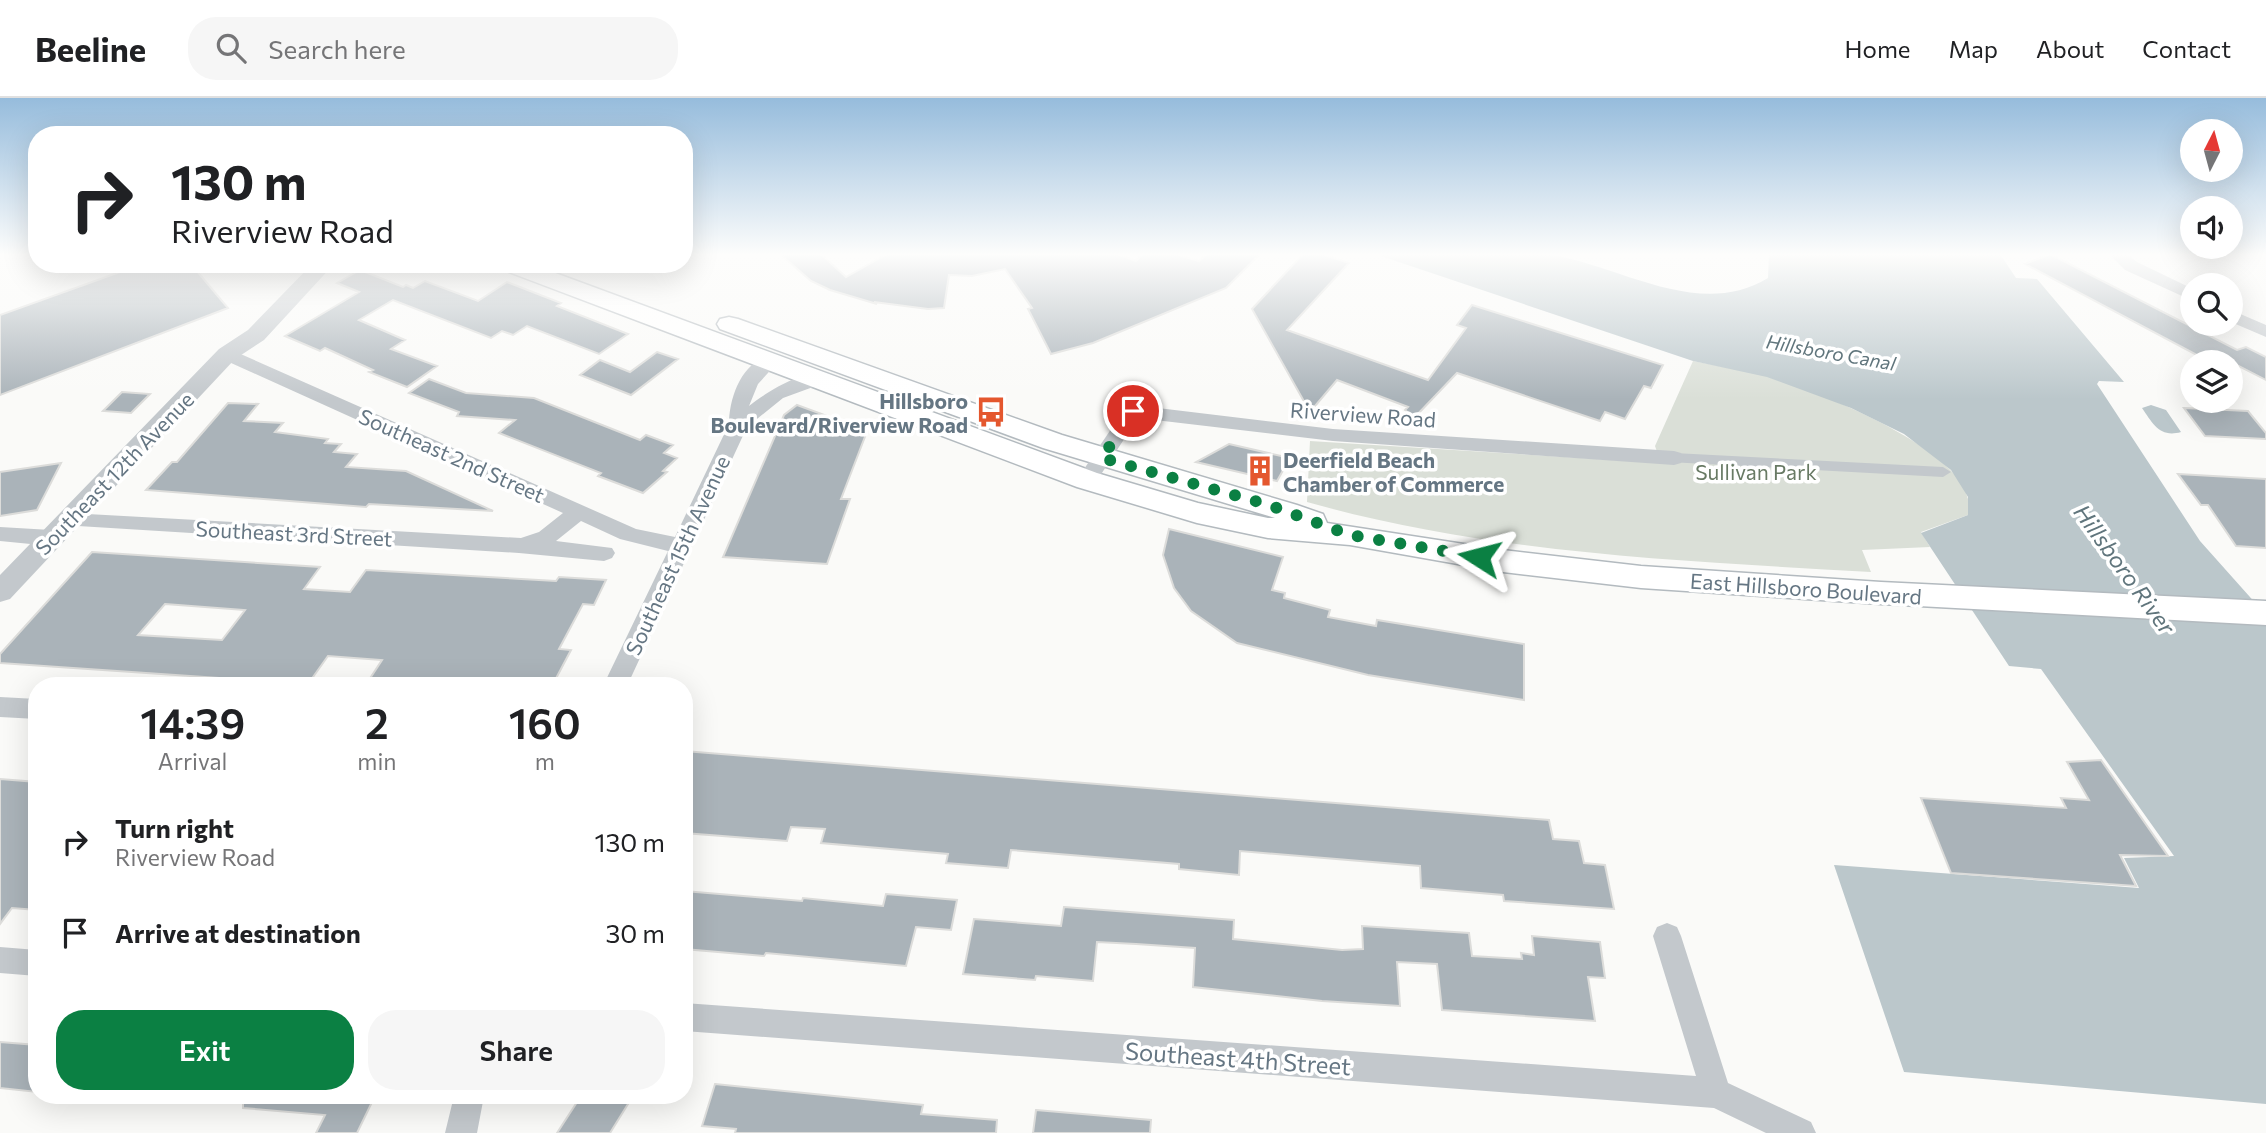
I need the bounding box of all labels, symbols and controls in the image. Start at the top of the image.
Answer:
search box [188,17,678,80]
text: Beeline [35,28,146,69]
icon: search [212,29,250,67]
text: Search here [268,33,406,64]
text: Home [1845,34,1911,63]
text: Map [1949,34,1998,63]
text: About [2036,34,2104,63]
text: Contact [2142,34,2231,63]
north arrow [2180,119,2244,182]
map controls [2180,119,2243,413]
text: 130 m [171,150,306,210]
icon: right [56,154,147,245]
button: sound [2180,196,2243,259]
text: Riverview Road [171,210,394,250]
button: search [2180,273,2243,336]
water label: Hillsboro Canal [1765,329,1899,375]
button: layers [2180,350,2243,413]
pin [1103,381,1163,441]
street label: Southeast 12th Avenue [30,386,198,560]
place label: Hillsboro Boulevard/Riverview Road [711,388,968,437]
icon: arrive [1114,392,1152,430]
bus stop icon: Hillsboro Boulevard/Riverview Road [974,395,1008,429]
street label: Riverview Road [1289,396,1437,432]
street label: Southeast 2nd Street [355,403,549,507]
place label: Deerfield Beach Chamber of Commerce [1283,447,1504,496]
street label: Southeast 15th Avenue [620,451,734,659]
building icon: Deerfield Beach Chamber of Commerce [1243,454,1277,488]
park label: Sullivan Park [1695,459,1817,484]
water label: Hillsboro River [2068,499,2182,640]
street label: Southeast 3rd Street [195,515,393,551]
position arrow [1442,520,1516,594]
street label: East Hillsboro Boulevard [1689,567,1923,609]
text: 14:39 [140,696,245,748]
text: 2 [365,696,389,748]
text: 160 [509,696,581,748]
text: Arrival [158,747,227,775]
text: min [357,747,396,775]
text: m [535,747,555,775]
text: Turn right [115,812,234,843]
icon: right [56,823,94,861]
text: 130 m [594,826,665,857]
text: Riverview Road [115,843,275,871]
icon: arrive [56,914,94,952]
text: Arrive at destination [115,917,361,948]
text: 30 m [606,917,665,948]
button: Exit [56,1010,354,1090]
button: Share [368,1010,665,1090]
street label: Southeast 4th Street [1124,1036,1352,1080]

